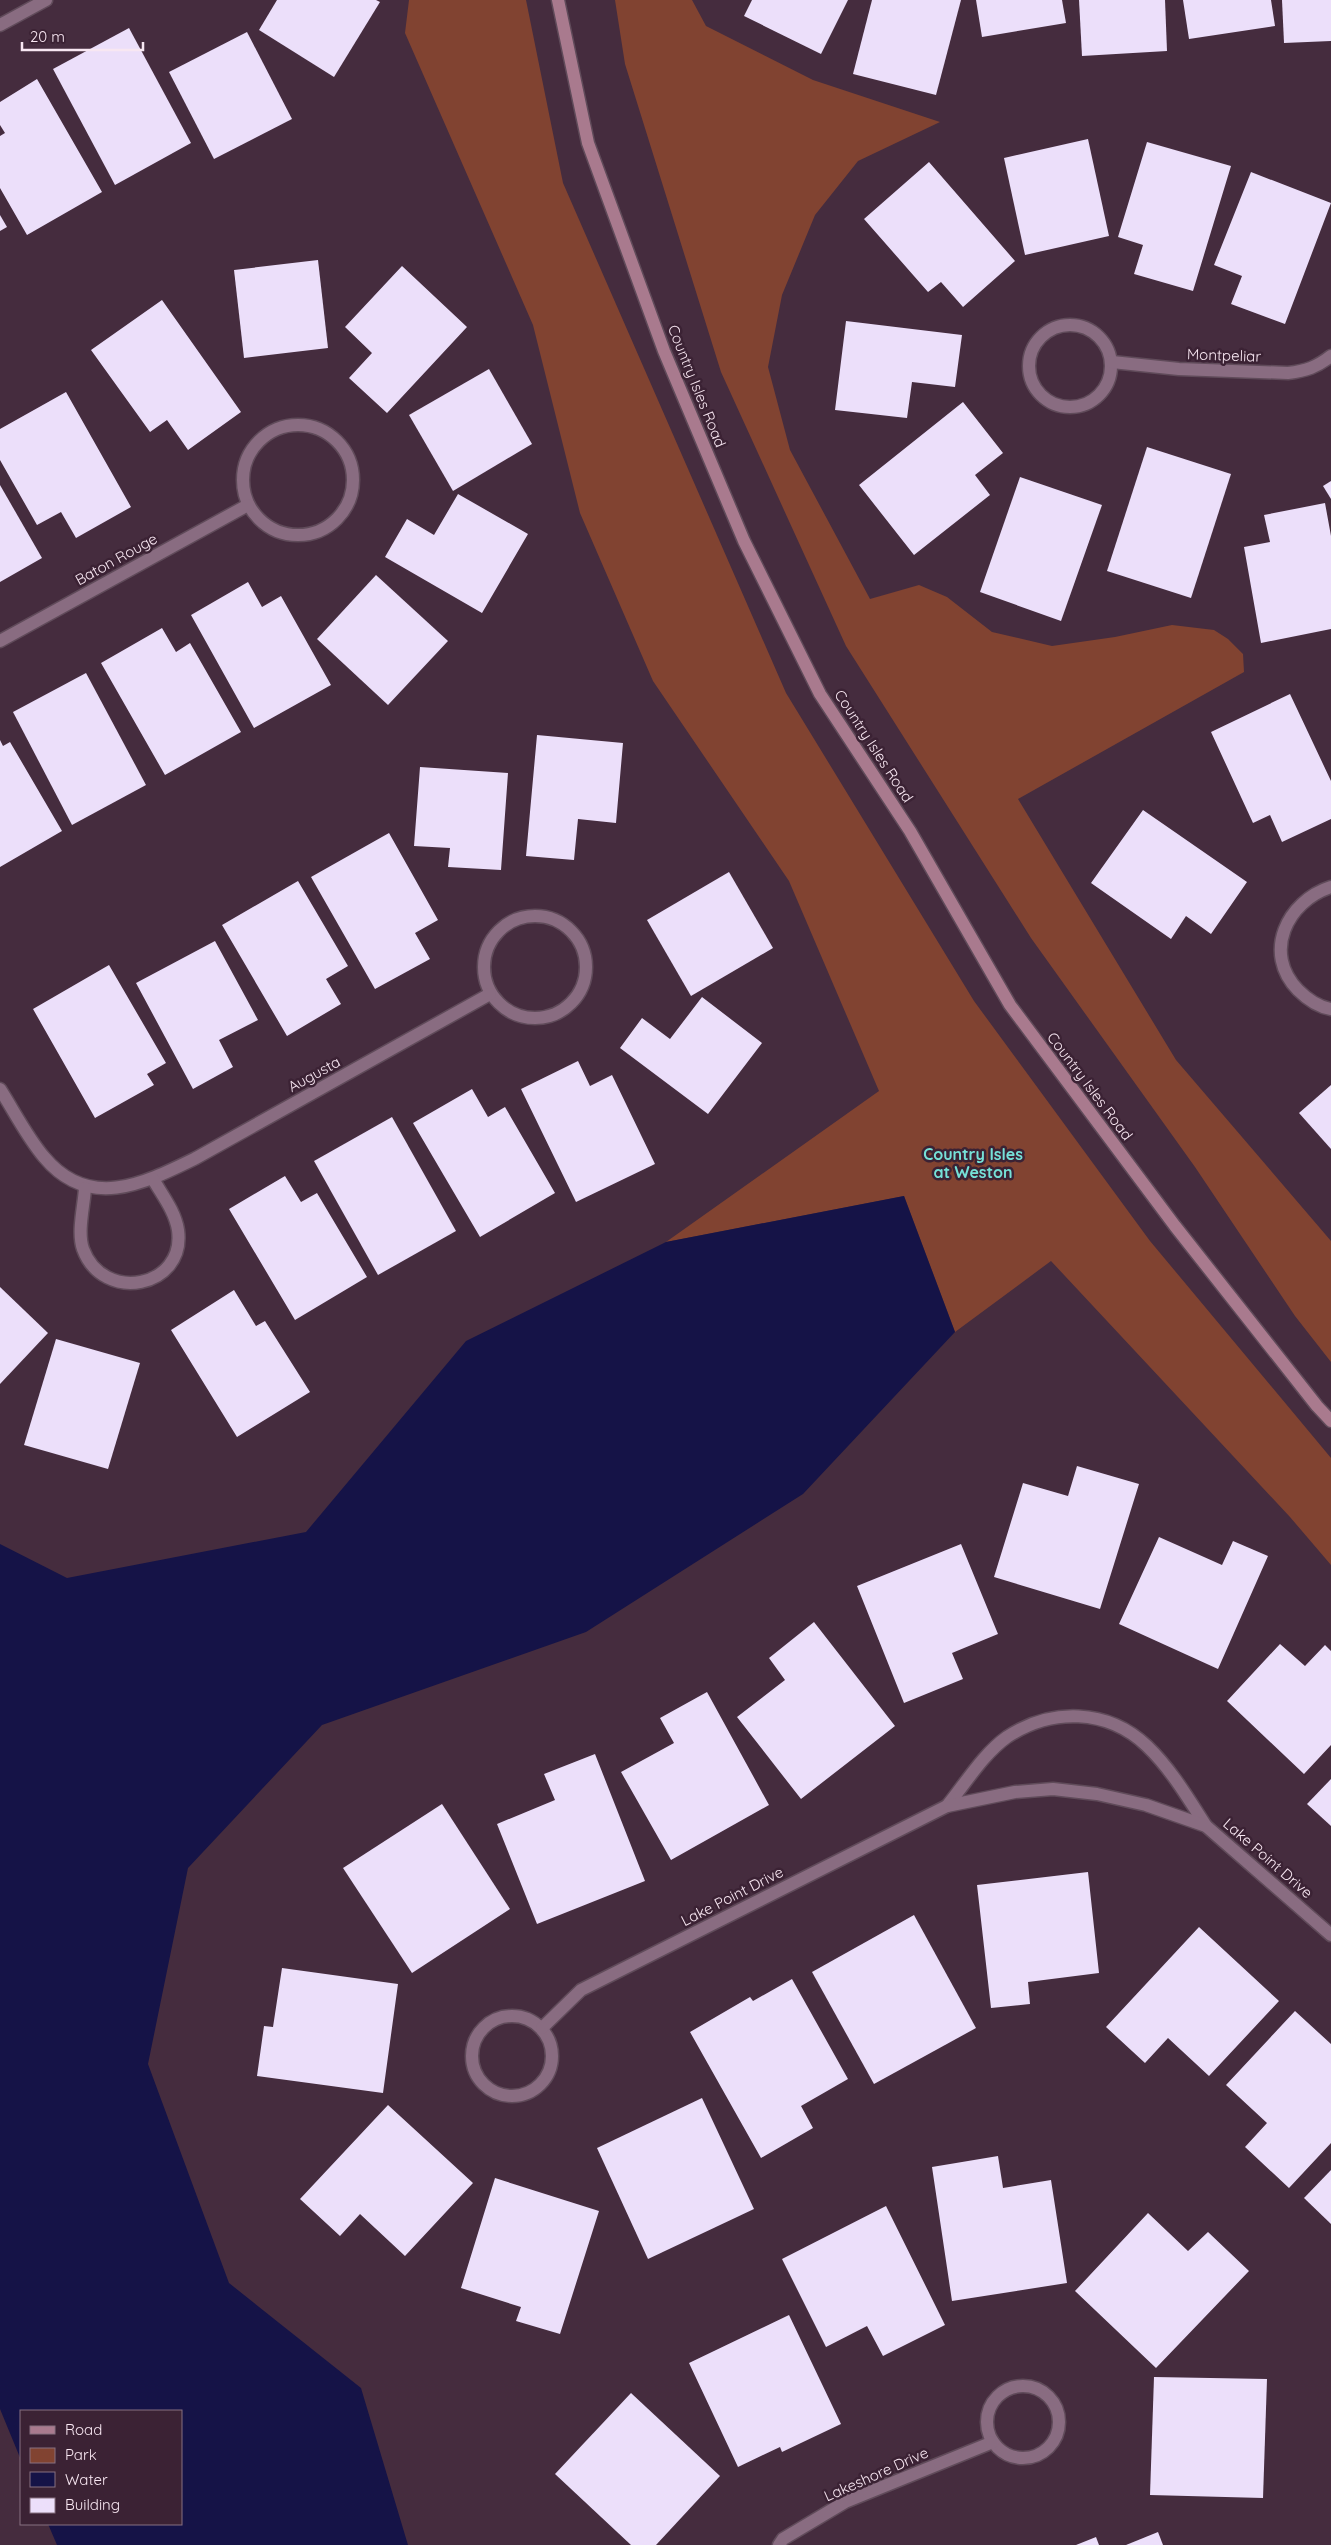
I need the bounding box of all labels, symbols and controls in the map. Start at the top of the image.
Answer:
scale bar [22,20,144,52]
text: 20 m [30,27,65,46]
street label: Country Isles Road [664,322,730,450]
street label: Montpeliar [1187,344,1262,366]
street label: Baton Rouge [72,529,160,589]
street label: Country Isles Road [831,686,917,806]
street label: Country Isles Road [1043,1028,1137,1144]
street label: Augusta [284,1052,344,1096]
district label: Country Isles at Weston [923,1144,1023,1182]
street label: Lake Point Drive [1219,1814,1317,1902]
street label: Lake Point Drive [678,1862,786,1930]
legend [20,2410,182,2525]
text: Road [65,2420,102,2439]
street label: Lakeshore Drive [821,2443,931,2505]
text: Park [65,2445,97,2464]
text: Water [65,2470,108,2489]
text: Building [65,2495,120,2514]

